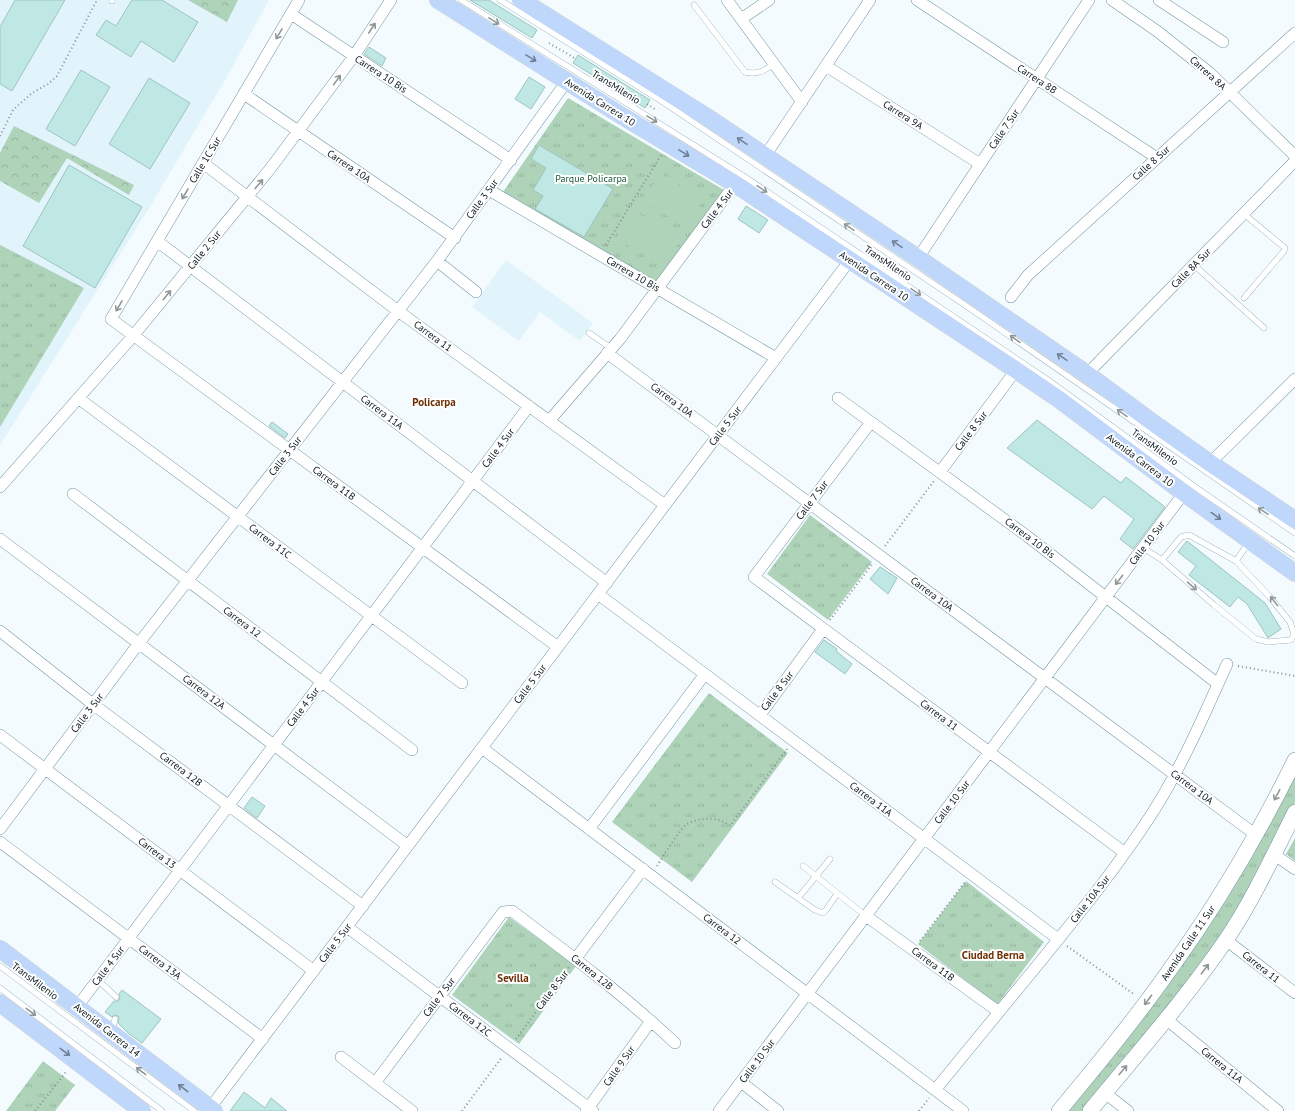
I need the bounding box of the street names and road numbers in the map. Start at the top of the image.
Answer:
street label: Carrera 10 Bis [352,52,410,96]
street label: Carrera 8A [1187,53,1229,93]
street label: Carrera 8B [1015,61,1059,97]
street label: TransMilenio [589,67,643,107]
street label: Avenida Carrera 10 [562,75,638,129]
street label: Carrera 9A [881,98,926,132]
street label: Calle 7 Sur [986,106,1023,152]
street label: Calle 1C Sur [186,134,224,185]
street label: Calle 8 Sur [1129,142,1173,183]
street label: Carrera 10A [325,147,374,185]
street label: Calle 3 Sur [463,176,501,222]
street label: Calle 4 Sur [698,186,736,231]
street label: Calle 2 Sur [184,227,224,272]
street label: TransMilenio [862,242,914,284]
street label: Calle 8A Sur [1168,245,1214,291]
street label: Avenida Carrera 10 [837,248,912,304]
street label: Carrera 10 Bis [604,253,662,295]
street label: Carrera 11 [411,318,455,354]
street label: Carrera 10A [648,380,696,420]
street label: Carrera 11A [358,392,406,432]
street label: Calle 5 Sur [706,403,744,448]
street label: Calle 8 Sur [952,408,990,453]
street label: Calle 4 Sur [479,425,517,470]
street label: TransMilenio [1129,426,1181,468]
street label: Avenida Carrera 10 [1104,431,1177,490]
street label: Calle 3 Sur [266,433,305,478]
street label: Carrera 11B [310,463,358,503]
street label: Calle 7 Sur [793,477,831,522]
street label: Carrera 10 Bis [1002,515,1058,561]
street label: Calle 10 Sur [1126,518,1168,568]
street label: Carrera 11C [246,521,294,561]
street label: Carrera 10A [908,574,956,614]
street label: Carrera 12 [220,603,264,641]
street label: Calle 5 Sur [511,661,549,706]
street label: Calle 8 Sur [758,668,796,713]
street label: Carrera 12A [180,672,228,712]
street label: Calle 4 Sur [284,684,322,729]
street label: Calle 3 Sur [68,690,106,735]
street label: Carrera 11 [917,696,961,734]
street label: Carrera 12B [157,749,205,789]
street label: Carrera 10A [1168,767,1216,807]
street label: Calle 10 Sur [931,777,973,827]
street label: Carrera 11A [847,779,895,819]
street label: Carrera 13 [135,834,179,872]
street label: Calle 10A Sur [1067,872,1113,926]
street label: Avenida Calle 11 Sur [1158,902,1218,983]
street label: Carrera 12 [700,910,744,948]
street label: Calle 5 Sur [316,920,354,965]
street label: Carrera 13A [136,942,184,982]
street label: Calle 4 Sur [89,943,127,988]
street label: Carrera 11B [909,944,957,984]
street label: Carrera 11 [1240,948,1282,986]
street label: Carrera 12B [568,951,616,993]
street label: TransMilenio [9,959,61,1003]
street label: Calle 8 Sur [533,967,571,1012]
street label: Calle 7 Sur [420,974,458,1019]
street label: Carrera 12C [446,999,494,1039]
street label: Avenida Carrera 14 [71,1000,143,1060]
street label: Calle 10 Sur [736,1036,778,1086]
street label: Calle 9 Sur [600,1043,638,1089]
street label: Carrera 11A [1198,1044,1246,1086]

